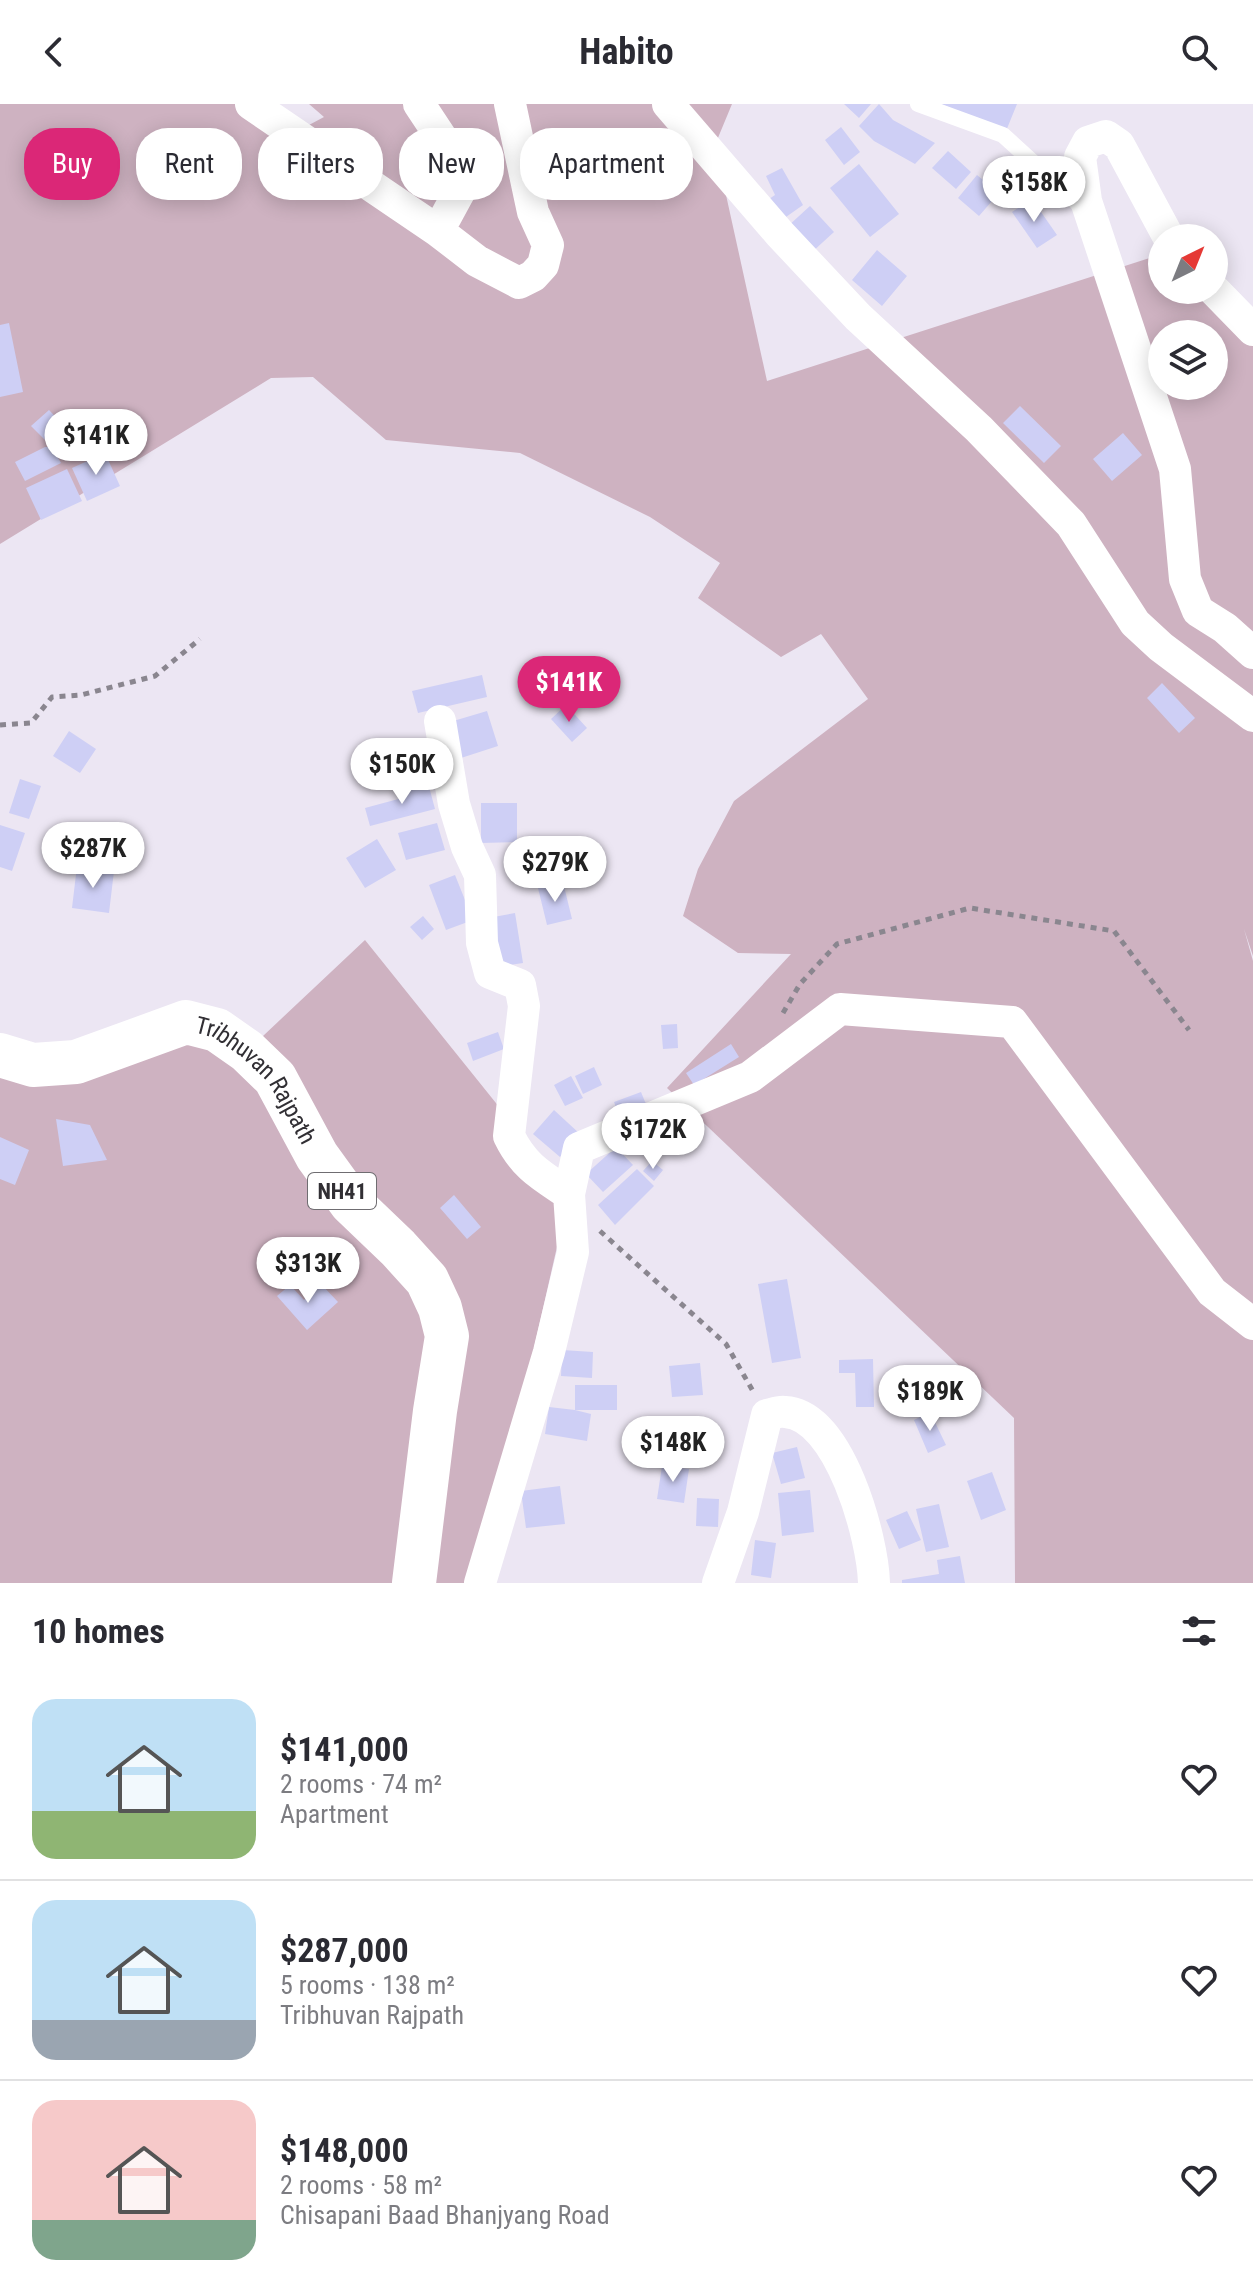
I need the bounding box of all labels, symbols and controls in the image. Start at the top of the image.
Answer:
icon: back [32,30,76,74]
icon: search [1177,30,1221,74]
text: Habito [579,31,674,73]
chip: Buy [24,128,120,200]
chip: Rent [136,128,242,200]
chip: Filters [258,128,383,200]
chip: New [399,128,504,200]
chip: Apartment [520,128,693,200]
pin: $158K [978,156,1090,224]
text: $158K [1001,167,1067,197]
north arrow [1148,224,1228,304]
map controls [1148,224,1228,400]
button: layers [1148,320,1228,400]
pin: $141K [40,409,152,477]
text: $141K [63,420,129,450]
pin: $141K [513,656,625,724]
text: $141K [536,667,602,697]
pin: $150K [346,738,458,806]
text: $150K [369,749,435,779]
pin: $287K [37,822,149,890]
text: $287K [60,833,126,863]
pin: $279K [499,836,611,904]
text: $279K [522,847,588,877]
street label: Tribhuvan Rajpath [193,1011,322,1149]
pin: $172K [597,1103,709,1171]
text: $172K [620,1114,686,1144]
road number: NH41 [308,1173,376,1209]
pin: $313K [252,1237,364,1305]
text: $313K [275,1248,341,1278]
pin: $189K [874,1365,986,1433]
text: $189K [897,1376,963,1406]
pin: $148K [617,1416,729,1484]
text: $148K [640,1427,706,1457]
icon: filters [1177,1609,1221,1653]
text: 10 homes [32,1611,165,1651]
text: $141,000 [280,1729,409,1769]
icon: home [96,1731,192,1827]
icon: heart [1177,1757,1221,1801]
text: 2 rooms · 74 m² [280,1769,442,1799]
text: Apartment [280,1799,389,1829]
text: $287,000 [280,1930,409,1970]
icon: home [96,1932,192,2028]
icon: heart [1177,1958,1221,2002]
text: 5 rooms · 138 m² [280,1970,455,2000]
text: Tribhuvan Rajpath [280,2000,464,2030]
text: $148,000 [280,2130,409,2170]
icon: home [96,2132,192,2228]
icon: heart [1177,2158,1221,2202]
text: 2 rooms · 58 m² [280,2170,442,2200]
text: Chisapani Baad Bhanjyang Road [280,2200,610,2230]

